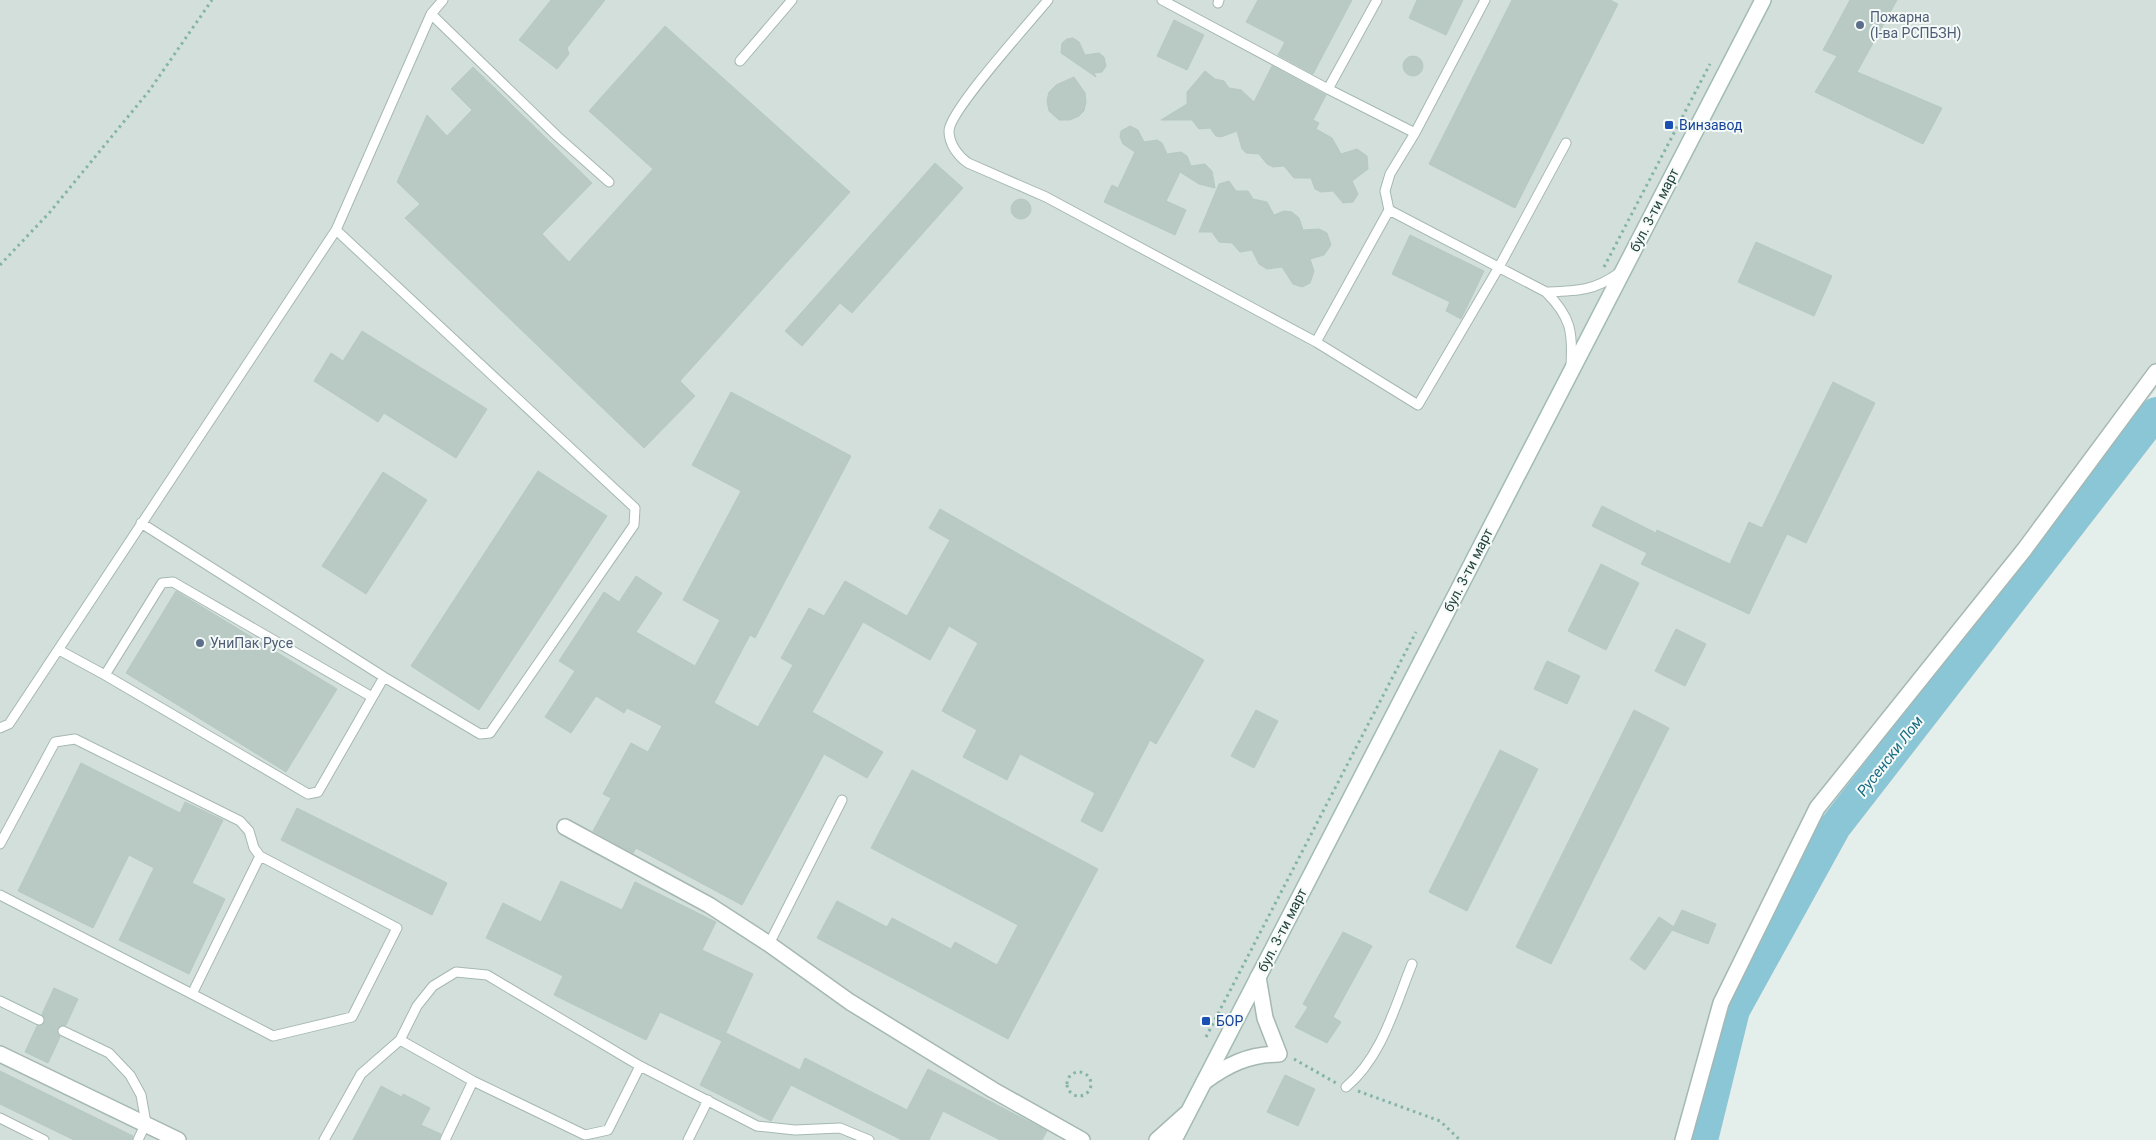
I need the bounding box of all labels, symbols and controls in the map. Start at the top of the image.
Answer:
place label: Пожарна (I-ва РСПБЗН) [1870,9,1962,42]
marker: Пожарна (I-ва РСПБЗН) [1854,19,1866,31]
place label: Винзавод [1679,117,1743,133]
marker: Винзавод [1663,119,1675,131]
street label: бул. 3-ти март [1626,165,1682,254]
street label: бул. 3-ти март [1440,525,1496,614]
place label: УниПак Русе [210,635,293,651]
marker: УниПак Русе [194,637,206,649]
water label: Русенски Лом [1853,712,1927,800]
street label: бул. 3-ти март [1254,885,1310,974]
place label: БОР [1216,1013,1243,1029]
marker: БОР [1200,1015,1212,1027]

